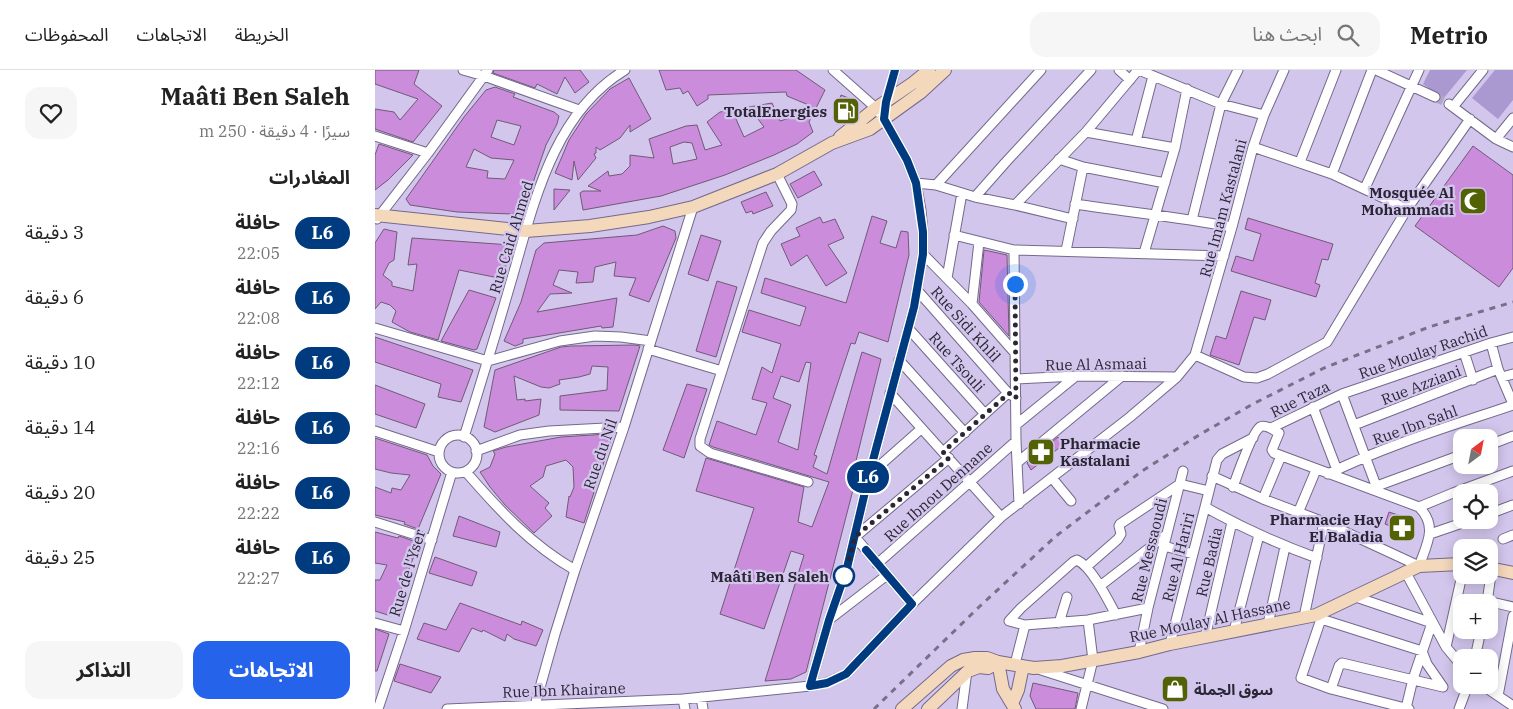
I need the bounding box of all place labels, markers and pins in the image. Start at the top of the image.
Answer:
fuel station icon: TotalEnergies [831,96,861,126]
place label: TotalEnergies [724,102,827,121]
place label: Mosquée Al Mohammadi [1361,183,1454,219]
mosque icon: Mosquée Al Mohammadi [1458,186,1488,216]
place label: Pharmacie Kastalani [1060,434,1141,470]
pharmacy icon: Pharmacie Kastalani [1026,437,1056,467]
place label: Pharmacie Hay El Baladia [1270,510,1383,546]
pharmacy icon: Pharmacie Hay El Baladia [1387,513,1417,543]
marker: Maâti Ben Saleh [833,565,855,587]
place label: Maâti Ben Saleh [711,567,829,586]
shop icon: سوق الجملة [1160,674,1190,704]
place label: سوق الجملة [1194,680,1273,699]

